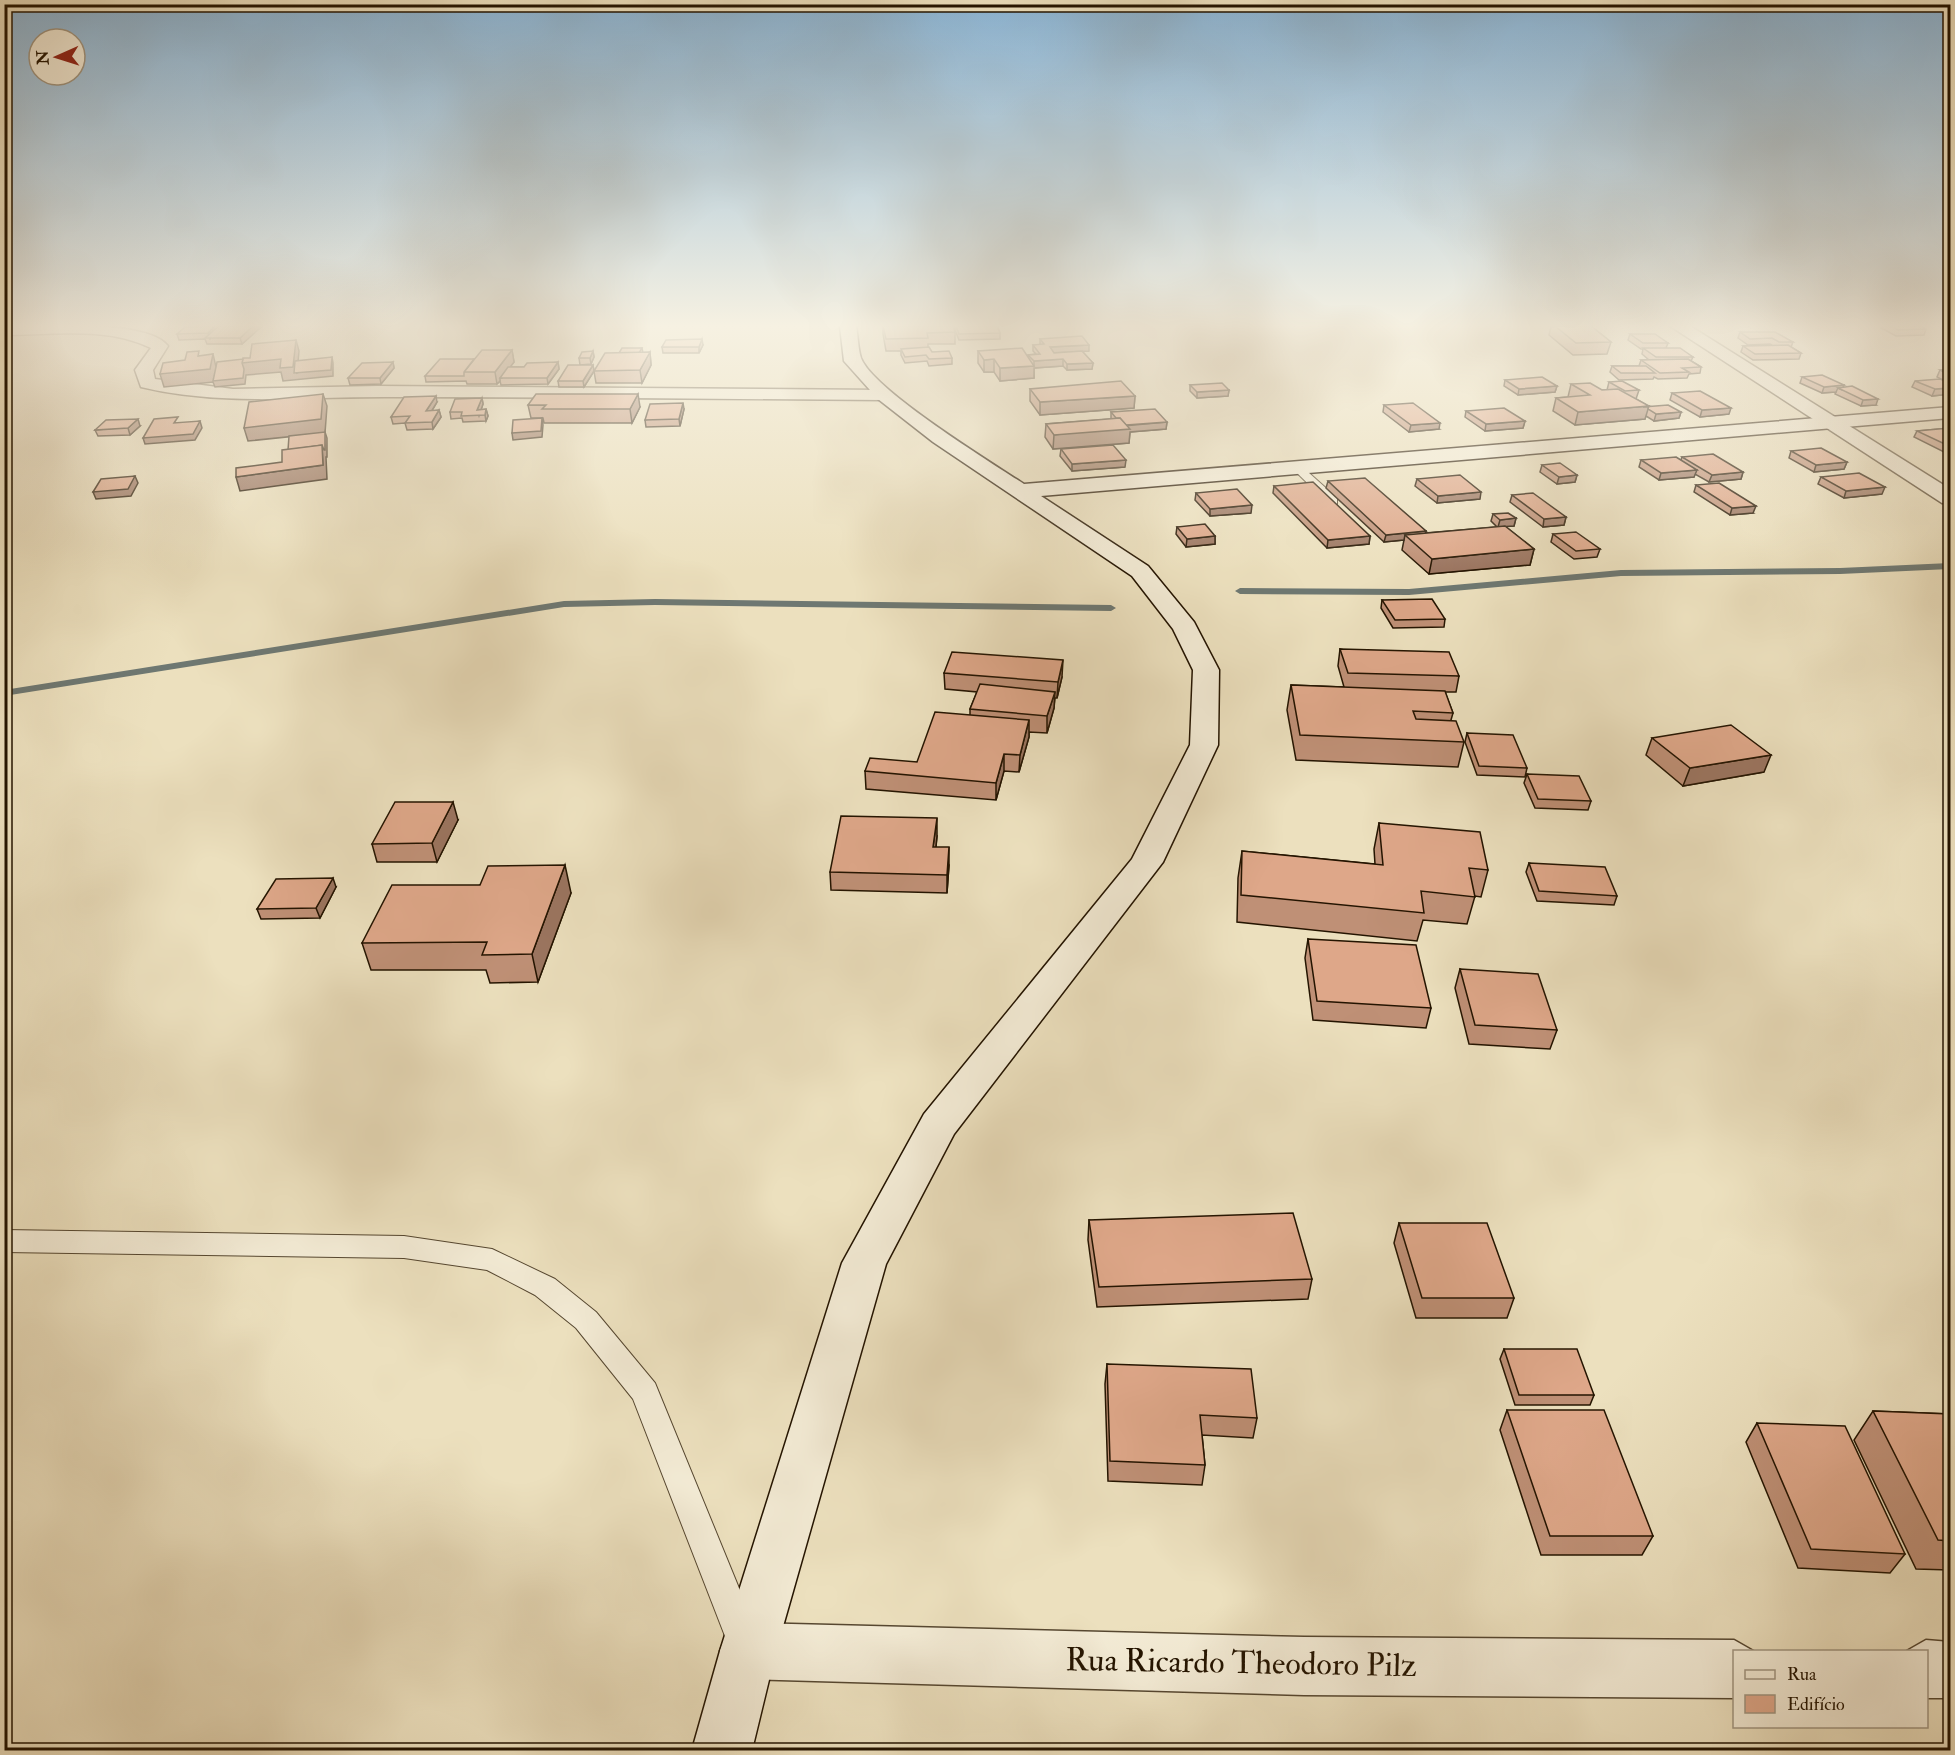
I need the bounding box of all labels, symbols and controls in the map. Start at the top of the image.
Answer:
north arrow [27,27,87,87]
text: N [33,49,53,66]
street label: Rua Ricardo Theodoro Pilz [1065,1640,1417,1686]
legend [1733,1650,1928,1728]
text: Rua [1787,1663,1817,1686]
text: Edifício [1787,1693,1845,1716]

